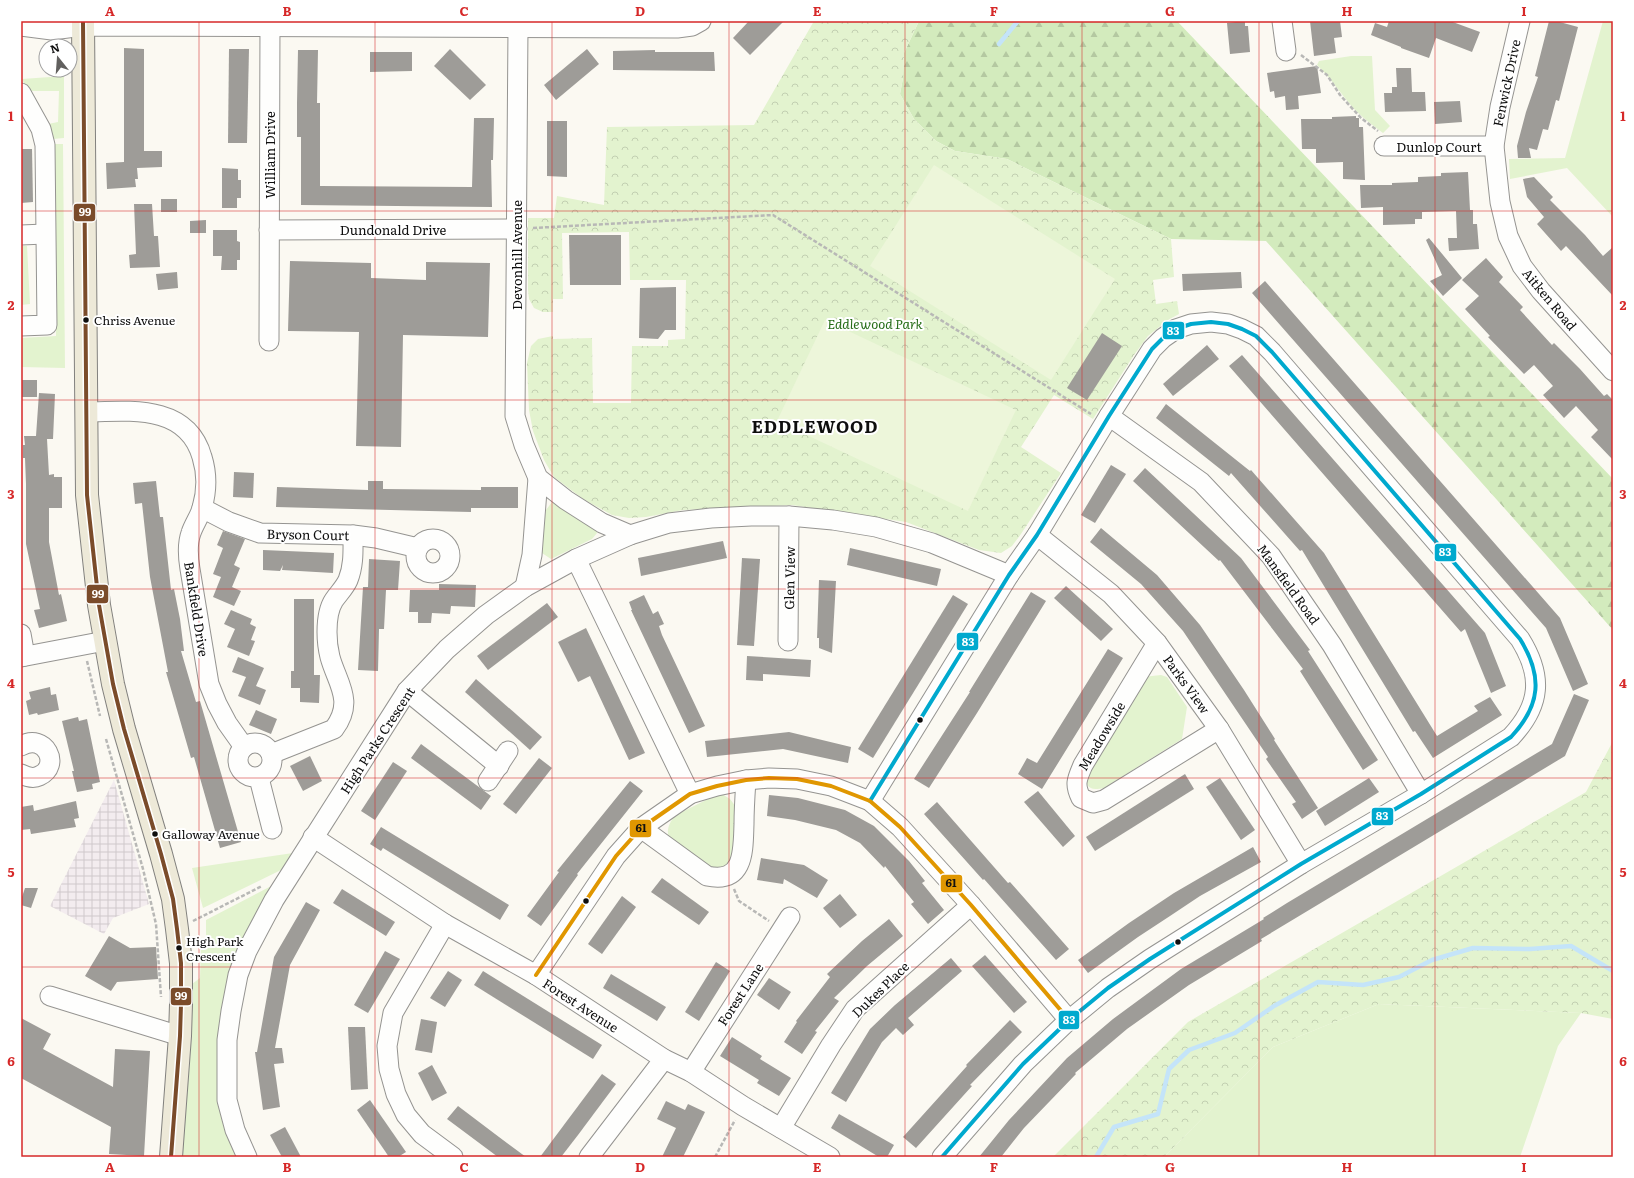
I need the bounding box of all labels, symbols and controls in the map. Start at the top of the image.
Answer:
text: A [105,1,115,20]
text: B [283,1,292,20]
text: C [459,1,469,20]
text: D [635,1,645,20]
text: E [813,1,822,20]
text: F [990,1,998,20]
text: G [1165,1,1175,20]
text: H [1342,1,1353,20]
text: I [1521,1,1527,20]
street label: Fenwick Drive [1487,37,1525,128]
north arrow [38,38,78,78]
text: N [48,38,62,56]
text: 1 [8,106,14,125]
text: 1 [1620,106,1626,125]
street label: William Drive [260,111,279,199]
street label: Dunlop Court [1396,137,1482,156]
street label: Devonhill Avenue [507,200,526,310]
line badge: 99 [73,203,96,222]
text: 99 [79,203,91,219]
street label: Dundonald Drive [340,220,447,239]
street label: Aitken Road [1518,264,1582,334]
text: 2 [8,295,15,314]
text: 2 [1620,295,1627,314]
place label: Chriss Avenue [94,311,175,329]
park label: Eddlewood Park [827,314,924,333]
marker: Chriss Avenue [81,315,91,325]
line badge: 83 [1162,321,1185,340]
text: 83 [1167,322,1179,338]
district label: EDDLEWOOD [751,413,879,438]
text: 3 [7,484,15,503]
text: 3 [1619,484,1627,503]
street label: Bryson Court [266,524,350,544]
street label: Mansfield Road [1253,540,1325,628]
line badge: 83 [1434,543,1457,562]
text: 83 [1439,543,1451,559]
street label: Glen View [779,545,799,610]
street label: Bankfield Drive [180,560,214,658]
line badge: 99 [86,584,109,604]
text: 99 [92,585,104,601]
line badge: 83 [956,632,979,651]
text: 83 [962,633,974,649]
street label: Parks View [1159,651,1215,718]
text: 4 [7,673,15,692]
text: 4 [1619,673,1627,692]
street label: High Parks Crescent [335,682,419,797]
street label: Meadowside [1073,698,1129,774]
unlabelled marker [915,715,925,725]
line badge: 83 [1371,807,1394,826]
text: 83 [1376,807,1388,823]
line badge: 61 [629,819,652,838]
text: 61 [636,819,647,835]
place label: Galloway Avenue [162,825,260,843]
marker: Galloway Avenue [150,829,160,839]
text: 5 [7,862,15,881]
text: 5 [1619,862,1627,881]
line badge: 61 [940,874,963,893]
text: 61 [946,874,957,890]
unlabelled marker [581,896,591,906]
place label: High Park Crescent [186,932,244,965]
unlabelled marker [1173,937,1183,947]
marker: High Park Crescent [174,943,184,953]
street label: Dukes Place [847,957,913,1021]
street label: Forest Lane [713,959,768,1029]
street label: Forest Avenue [539,973,623,1037]
line badge: 99 [170,987,192,1006]
text: 99 [175,987,187,1003]
line badge: 83 [1058,1010,1080,1030]
text: 83 [1063,1011,1075,1027]
text: 6 [7,1051,15,1070]
text: 6 [1619,1051,1627,1070]
text: A [105,1157,115,1176]
text: B [283,1157,292,1176]
text: C [459,1157,469,1176]
text: D [635,1157,645,1176]
text: E [813,1157,822,1176]
text: F [990,1157,998,1176]
text: G [1165,1157,1175,1176]
text: H [1342,1157,1353,1176]
text: I [1521,1157,1527,1176]

